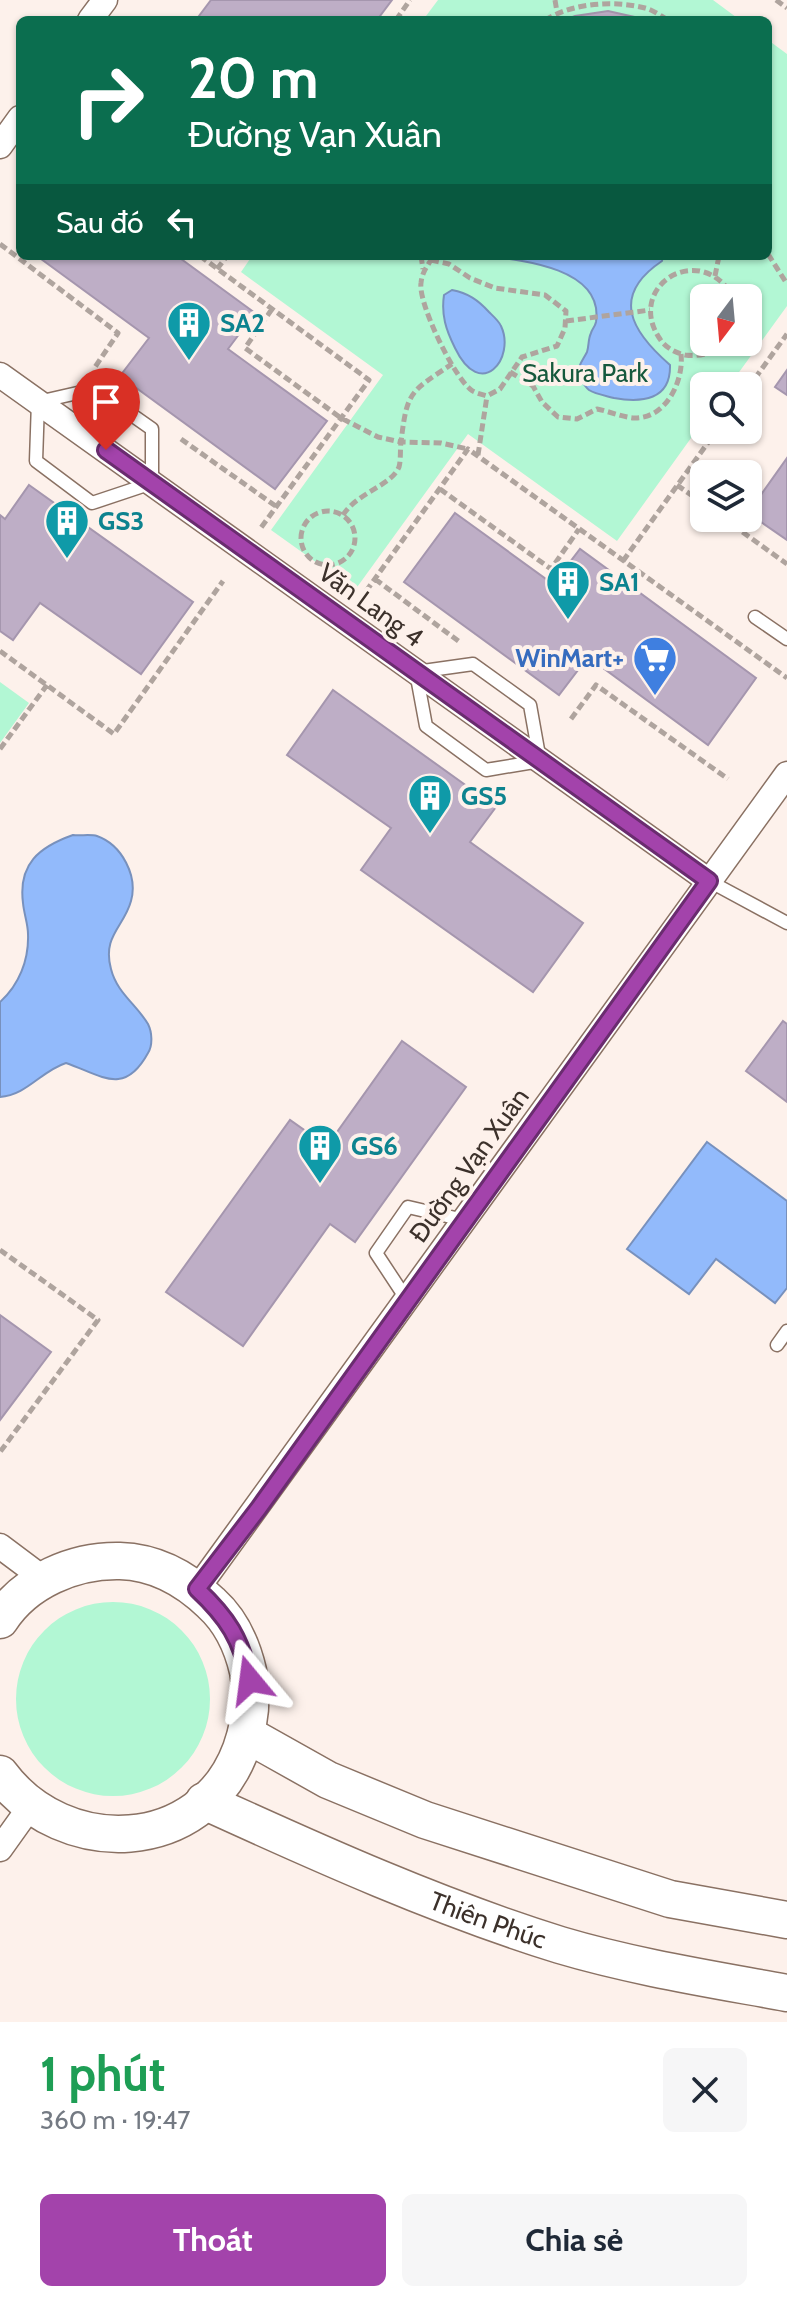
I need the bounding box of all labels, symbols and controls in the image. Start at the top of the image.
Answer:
text: 20 m [188,44,318,112]
icon: right [56,48,160,152]
text: Đường Vạn Xuân [188,112,442,156]
icon: left [160,200,204,244]
text: Sau đó [56,204,144,241]
north arrow [690,284,762,356]
map controls [690,284,762,532]
building icon: SA2 [165,299,213,362]
place label: SA2 [220,307,265,339]
park label: Sakura Park [522,357,648,389]
pin [72,368,140,450]
button: search [690,372,762,444]
icon: arrive [84,380,128,424]
button: layers [690,460,762,532]
building icon: GS3 [43,497,91,560]
place label: GS3 [98,505,144,537]
street label: Văn Lang 4 [312,556,430,654]
building icon: SA1 [544,558,592,621]
place label: SA1 [599,566,640,598]
supermarket icon: WinMart+ [631,634,679,697]
place label: WinMart+ [515,642,624,674]
building icon: GS5 [406,772,454,835]
place label: GS5 [461,780,507,812]
street label: Đường Vạn Xuân [402,1081,536,1249]
building icon: GS6 [296,1122,344,1185]
place label: GS6 [351,1130,398,1162]
position arrow [208,1638,292,1722]
street label: Thiên Phúc [425,1884,550,1956]
text: 1 phút [40,2045,165,2103]
button: close [663,2048,747,2132]
text: 360 m · 19:47 [40,2104,190,2136]
button: Thoát [40,2194,386,2286]
button: Chia sẻ [402,2194,747,2286]

